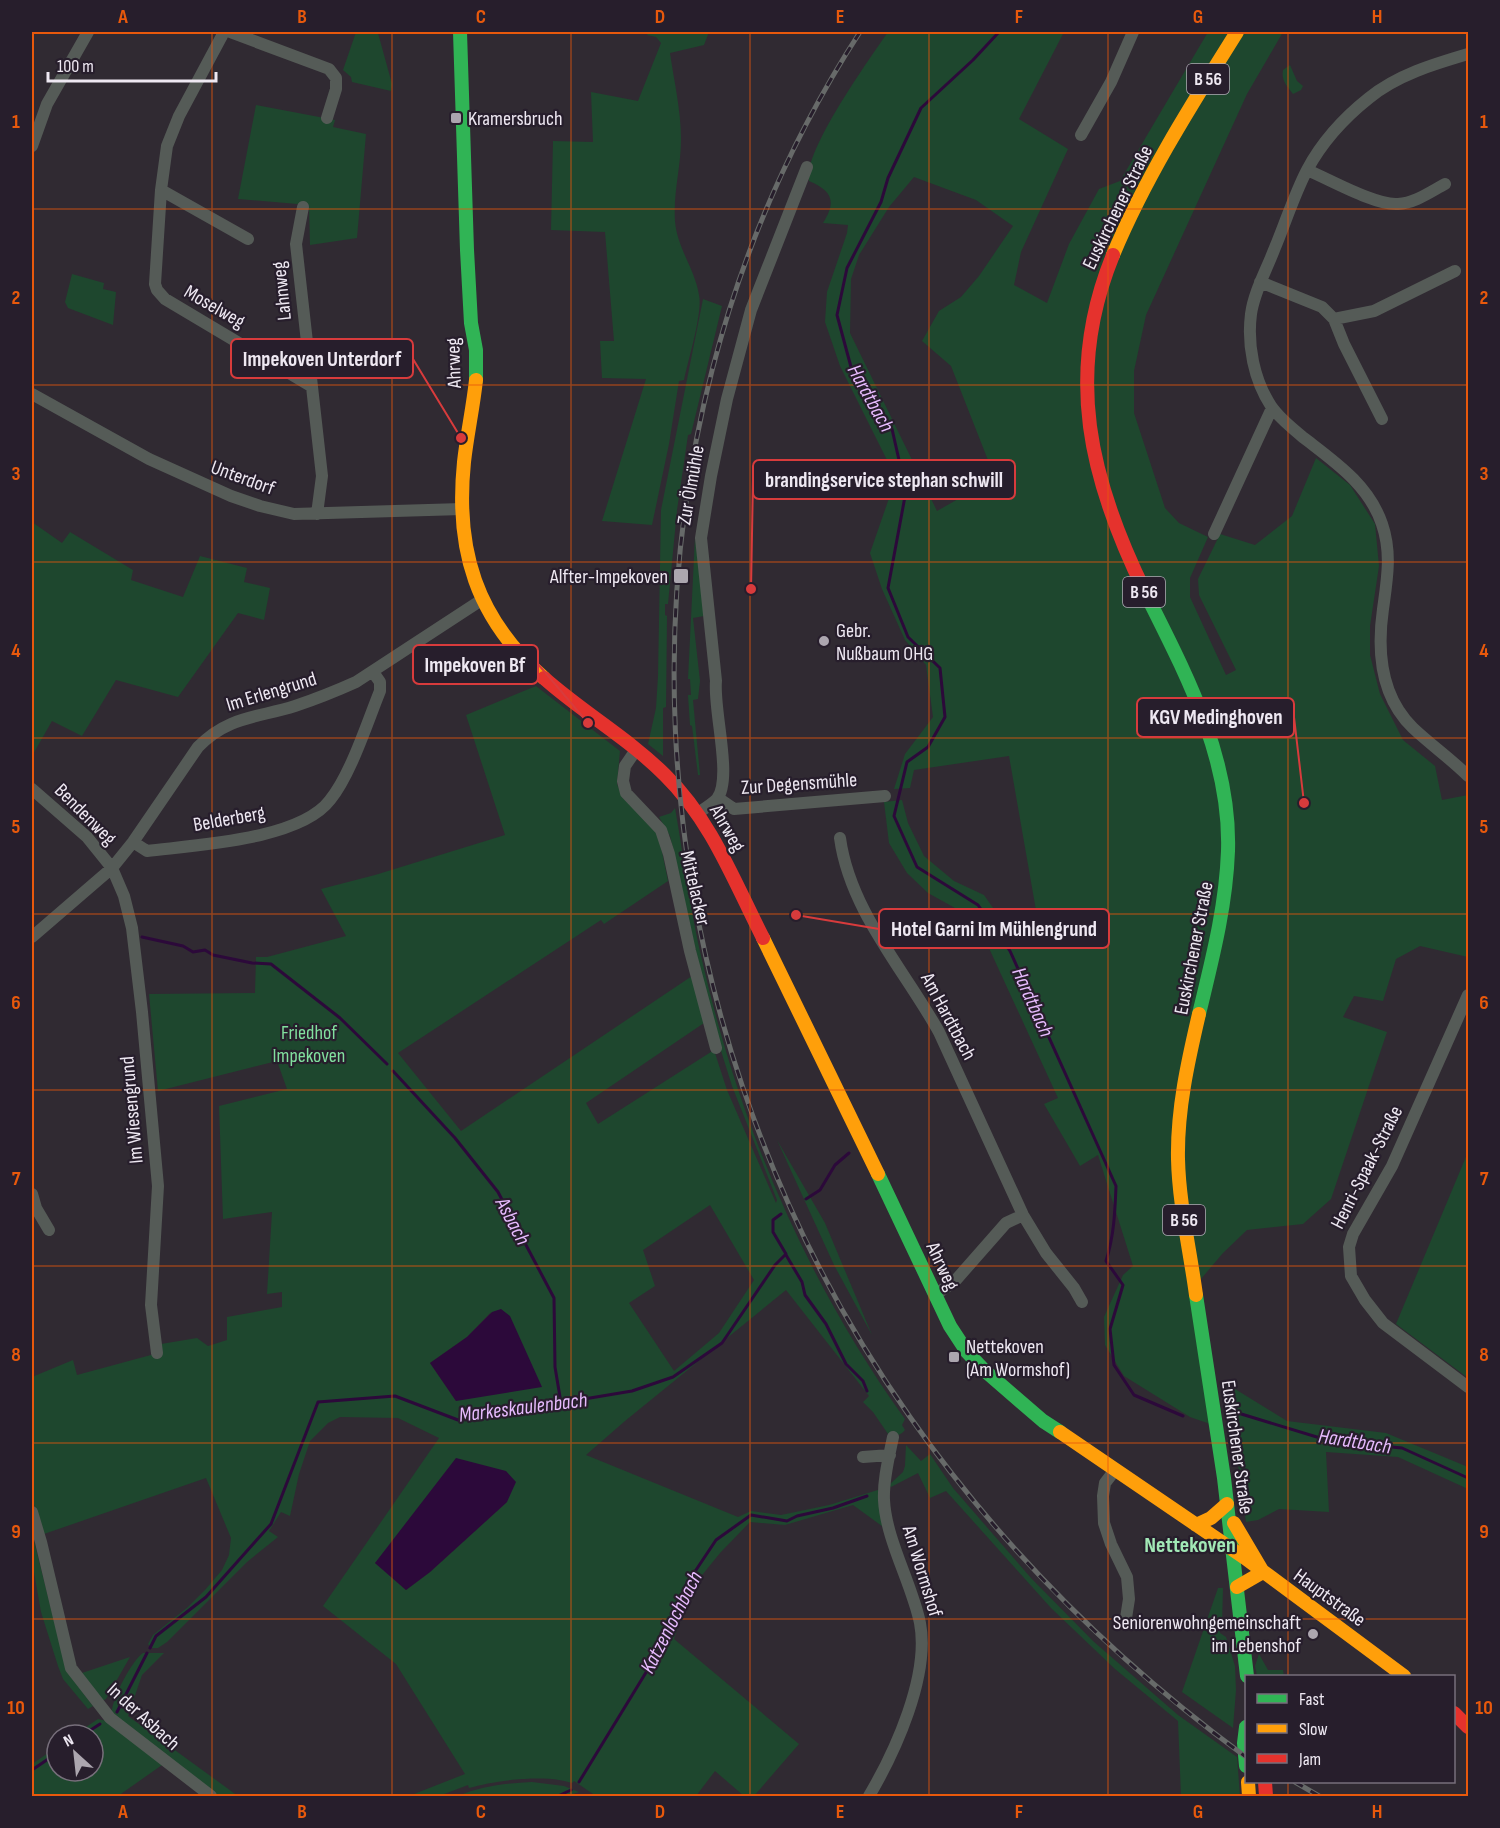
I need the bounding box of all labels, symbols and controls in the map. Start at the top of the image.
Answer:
text: A [117,5,128,29]
text: B [297,5,307,29]
text: C [476,5,486,29]
text: D [655,5,665,29]
text: E [836,5,844,29]
text: F [1015,5,1023,29]
text: G [1193,5,1203,29]
text: H [1372,5,1382,29]
scale bar [48,45,216,83]
text: 100 m [57,56,94,77]
road number: B 56 [1187,64,1229,94]
place label: Kramersbruch [468,107,563,131]
text: 1 [12,110,20,134]
text: 1 [1480,110,1488,134]
marker: Kramersbruch [449,111,463,125]
street label: Euskirchener Straße [1078,142,1158,273]
street label: Lahnweg [267,260,297,322]
street label: Moselweg [180,280,249,334]
text: 2 [12,286,20,310]
text: 2 [1480,286,1488,310]
street label: Ahrweg [441,337,467,390]
callout: Impekoven Unterdorf [231,339,413,378]
text: Impekoven Unterdorf [243,347,402,372]
water label: Hardtbach [842,360,899,437]
street label: Zur Ölmühle [672,443,710,527]
street label: Unterdorf [207,455,278,501]
callout: brandingservice stephan schwill [753,460,1015,499]
text: 3 [12,462,21,486]
text: 3 [1480,462,1489,486]
text: brandingservice stephan schwill [765,468,1003,493]
place label: Alfter-Impekoven [549,565,668,589]
marker: Alfter-Impekoven [672,567,690,585]
road number: B 56 [1123,577,1165,607]
place label: Gebr. Nußbaum OHG [836,619,933,666]
marker: Gebr. Nußbaum OHG [817,634,831,648]
text: 4 [11,639,21,663]
text: 4 [1479,639,1489,663]
callout: Impekoven Bf [413,645,538,684]
text: Impekoven Bf [425,653,526,678]
street label: Im Erlengrund [223,667,319,717]
callout: KGV Medinghoven [1137,698,1294,737]
text: KGV Medinghoven [1149,705,1283,730]
street label: Zur Degensmühle [740,768,858,800]
street label: Bendenweg [49,779,121,851]
street label: Ahrweg [704,800,750,856]
street label: Belderberg [191,801,267,837]
text: 5 [12,815,21,839]
text: 5 [1480,815,1489,839]
street label: Mittelacker [675,848,715,928]
street label: Euskirchener Straße [1169,880,1219,1017]
callout: Hotel Garni Im Mühlengrund [879,909,1109,948]
text: Hotel Garni Im Mühlengrund [891,917,1097,942]
water label: Hardtbach [1006,964,1059,1041]
street label: Am Hardtbach [915,968,981,1064]
text: 6 [11,991,21,1015]
text: 6 [1479,991,1489,1015]
park label: Friedhof Impekoven [273,1021,345,1068]
street label: Im Wiesengrund [115,1055,149,1165]
street label: Henri-Spaak-Straße [1326,1102,1408,1233]
text: 7 [12,1167,21,1191]
text: 7 [1480,1167,1489,1191]
water label: Asbach [489,1192,535,1249]
road number: B 56 [1163,1205,1205,1235]
street label: Ahrweg [920,1238,964,1294]
place label: Nettekoven (Am Wormshof) [966,1335,1070,1382]
text: 8 [11,1343,21,1367]
text: 8 [1479,1343,1489,1367]
marker: Nettekoven (Am Wormshof) [947,1350,961,1364]
street label: Euskirchener Straße [1216,1379,1258,1516]
water label: Markeskaulenbach [457,1387,589,1428]
water label: Hardtbach [1317,1423,1393,1460]
text: 9 [11,1520,21,1544]
text: 9 [1479,1520,1489,1544]
street label: Am Wormshof [896,1522,947,1620]
district label: Nettekoven [1144,1532,1236,1559]
street label: Hauptstraße [1289,1564,1370,1632]
water label: Katzenlochbach [635,1567,708,1678]
place label: Seniorenwohngemeinschaft im Lebenshof [1113,1611,1301,1658]
marker: Seniorenwohngemeinschaft im Lebenshof [1306,1627,1320,1641]
legend [1245,1675,1455,1783]
street label: In der Asbach [102,1678,185,1756]
text: Fast [1299,1689,1325,1710]
text: 10 [7,1696,25,1720]
text: 10 [1475,1696,1493,1720]
text: Slow [1299,1719,1328,1740]
north arrow [45,1723,105,1783]
text: N [61,1731,77,1751]
text: Jam [1298,1749,1321,1770]
text: A [117,1800,128,1824]
text: B [297,1800,307,1824]
text: C [476,1800,486,1824]
text: D [655,1800,665,1824]
text: E [836,1800,844,1824]
text: F [1015,1800,1023,1824]
text: G [1193,1800,1203,1824]
text: H [1372,1800,1382,1824]

